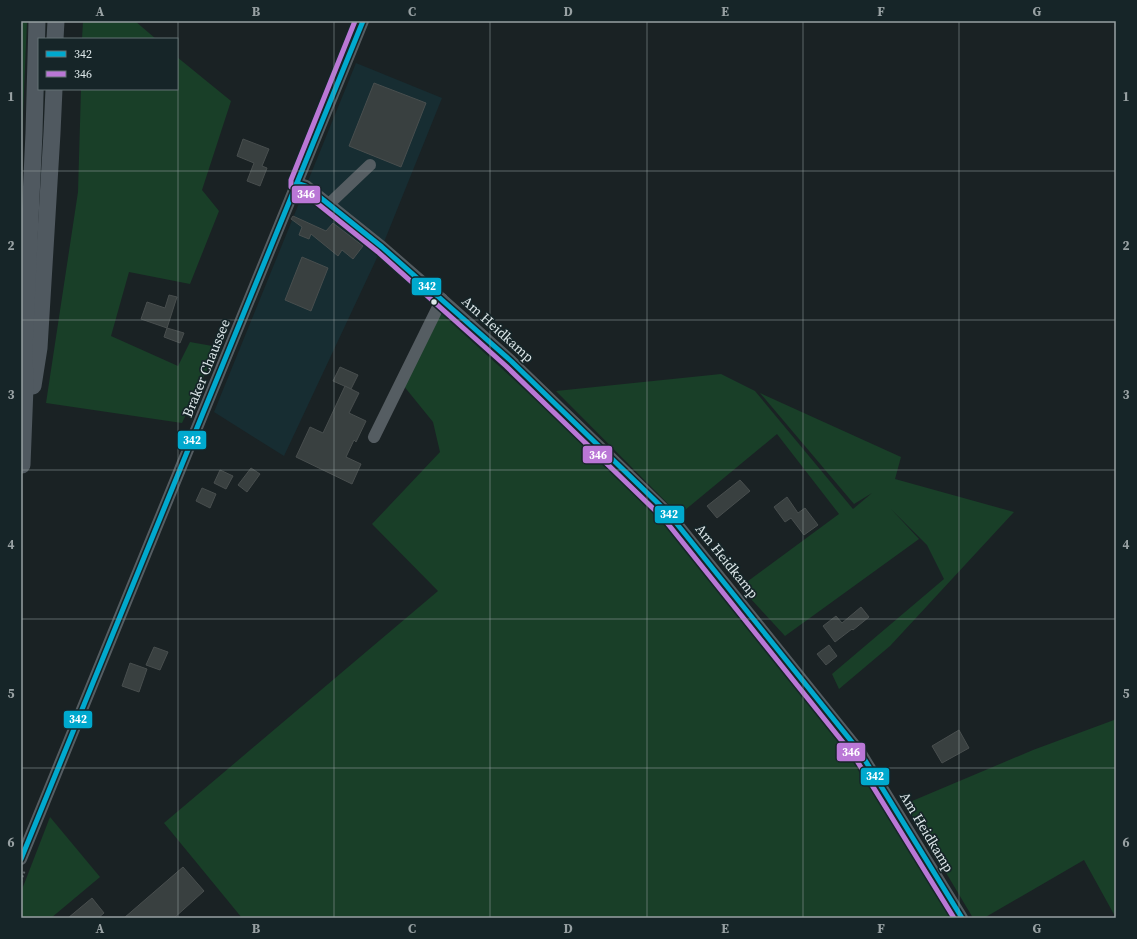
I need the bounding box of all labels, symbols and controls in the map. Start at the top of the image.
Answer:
text: A [96,3,105,20]
text: B [252,3,261,20]
text: C [408,3,416,20]
text: D [563,3,573,20]
text: E [721,3,729,20]
text: F [877,3,885,20]
text: G [1033,3,1042,20]
legend [38,38,178,90]
text: 342 [74,46,92,62]
text: 346 [74,66,92,82]
text: 1 [7,88,15,105]
text: 1 [1122,88,1130,105]
line badge: 346 [291,185,321,204]
text: 346 [297,187,315,202]
text: 2 [7,237,15,254]
text: 2 [1122,237,1130,254]
line badge: 342 [411,277,442,296]
text: 342 [418,279,436,294]
street label: Am Heidkamp [458,291,538,367]
unlabelled marker [429,297,439,307]
street label: Braker Chaussee [177,316,235,420]
text: 3 [7,386,15,403]
text: 3 [1122,386,1130,403]
line badge: 342 [177,430,207,450]
text: 342 [183,433,201,448]
line badge: 346 [582,445,613,464]
text: 346 [589,448,607,463]
line badge: 342 [654,505,685,524]
text: 342 [660,507,678,522]
street label: Am Heidkamp [691,520,763,602]
text: 4 [7,536,15,553]
text: 4 [1122,536,1130,553]
text: 5 [7,685,15,702]
text: 5 [1122,685,1130,702]
line badge: 342 [63,710,93,729]
text: 342 [69,712,87,727]
line badge: 346 [836,742,866,762]
text: 346 [842,745,860,760]
line badge: 342 [860,767,890,786]
text: 342 [866,769,884,784]
street label: Am Heidkamp [895,788,959,876]
text: 6 [7,834,15,851]
text: 6 [1122,834,1130,851]
text: A [96,920,105,937]
text: B [252,920,261,937]
text: C [408,920,416,937]
text: D [563,920,573,937]
text: E [721,920,729,937]
text: F [877,920,885,937]
text: G [1033,920,1042,937]

